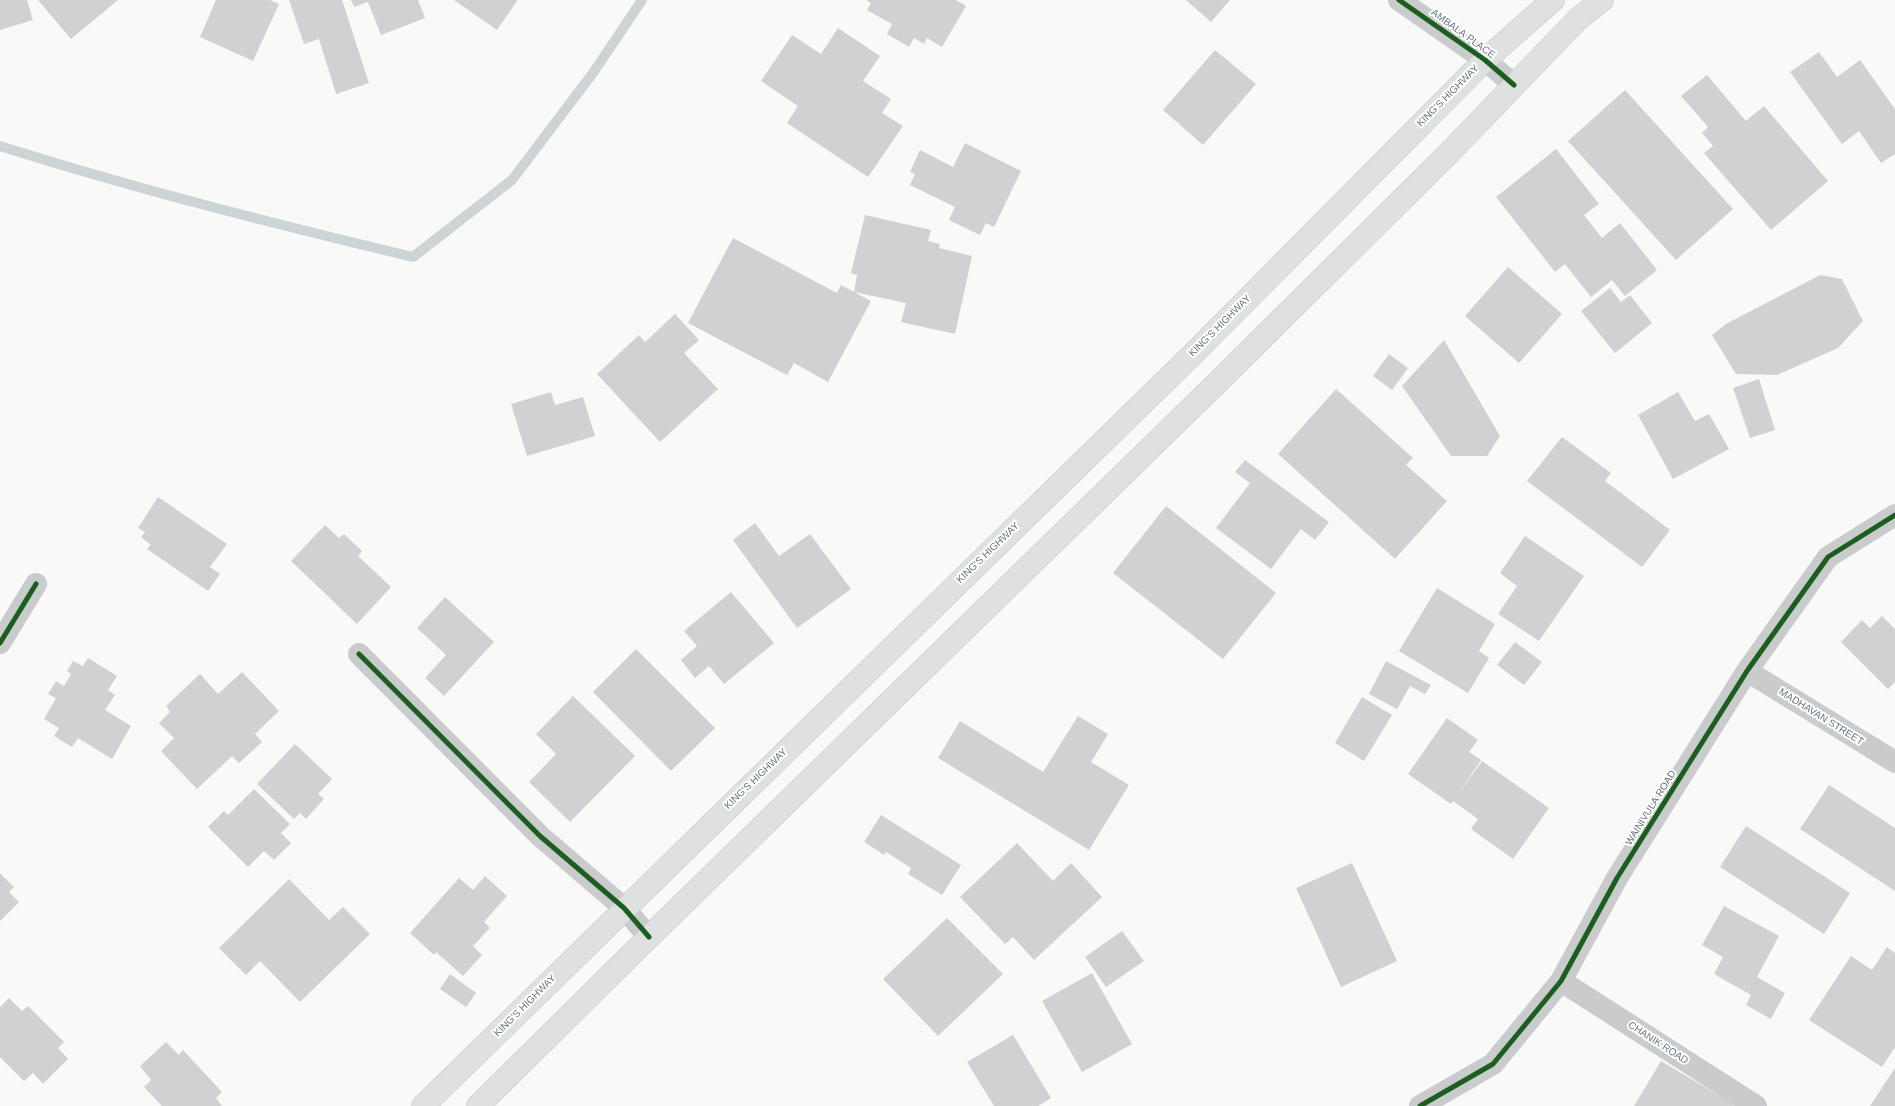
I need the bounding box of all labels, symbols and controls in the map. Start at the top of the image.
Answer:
street label: AMBALA PLACE [1429,7,1497,61]
street label: KING'S HIGHWAY [1415,63,1481,129]
street label: KING'S HIGHWAY [1187,293,1253,359]
street label: KING'S HIGHWAY [954,520,1022,586]
street label: MADHAVAN STREET [1777,686,1865,748]
street label: KING'S HIGHWAY [722,746,790,812]
street label: WAINIVULA ROAD [1623,768,1679,848]
street label: KING'S HIGHWAY [492,973,558,1039]
street label: CHANIK ROAD [1626,1019,1690,1067]

